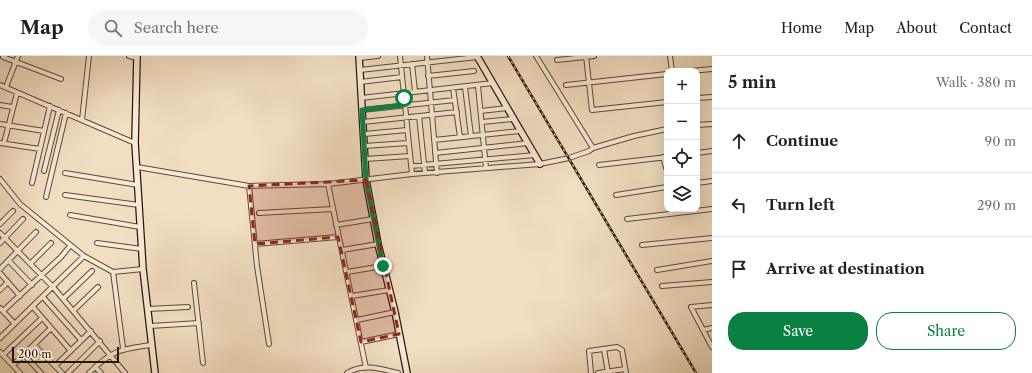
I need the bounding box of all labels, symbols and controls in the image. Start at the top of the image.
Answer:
search box [88,10,368,46]
text: Map [20,16,64,39]
icon: search [102,17,124,39]
text: Search here [134,18,219,37]
text: Home [781,19,822,37]
text: Map [844,19,874,37]
text: About [896,19,937,37]
text: Contact [959,19,1012,37]
map controls [664,68,700,212]
button: + [664,68,700,104]
text: 5 min [728,72,776,92]
text: Walk · 380 m [936,74,1016,90]
route start [395,89,413,107]
button: − [664,104,700,140]
icon: ahead [728,130,750,152]
text: Continue [766,131,838,150]
text: 90 m [985,133,1016,149]
button: locate [664,140,700,176]
button: layers [664,176,700,212]
icon: left [728,194,750,216]
text: Turn left [766,195,835,214]
text: 290 m [977,197,1016,213]
route end [374,257,392,275]
icon: arrive [728,258,750,280]
text: Arrive at destination [766,259,925,278]
button: Save [728,312,868,350]
button: Share [876,312,1016,350]
scale bar [12,345,119,364]
text: 200 m [18,347,51,361]

